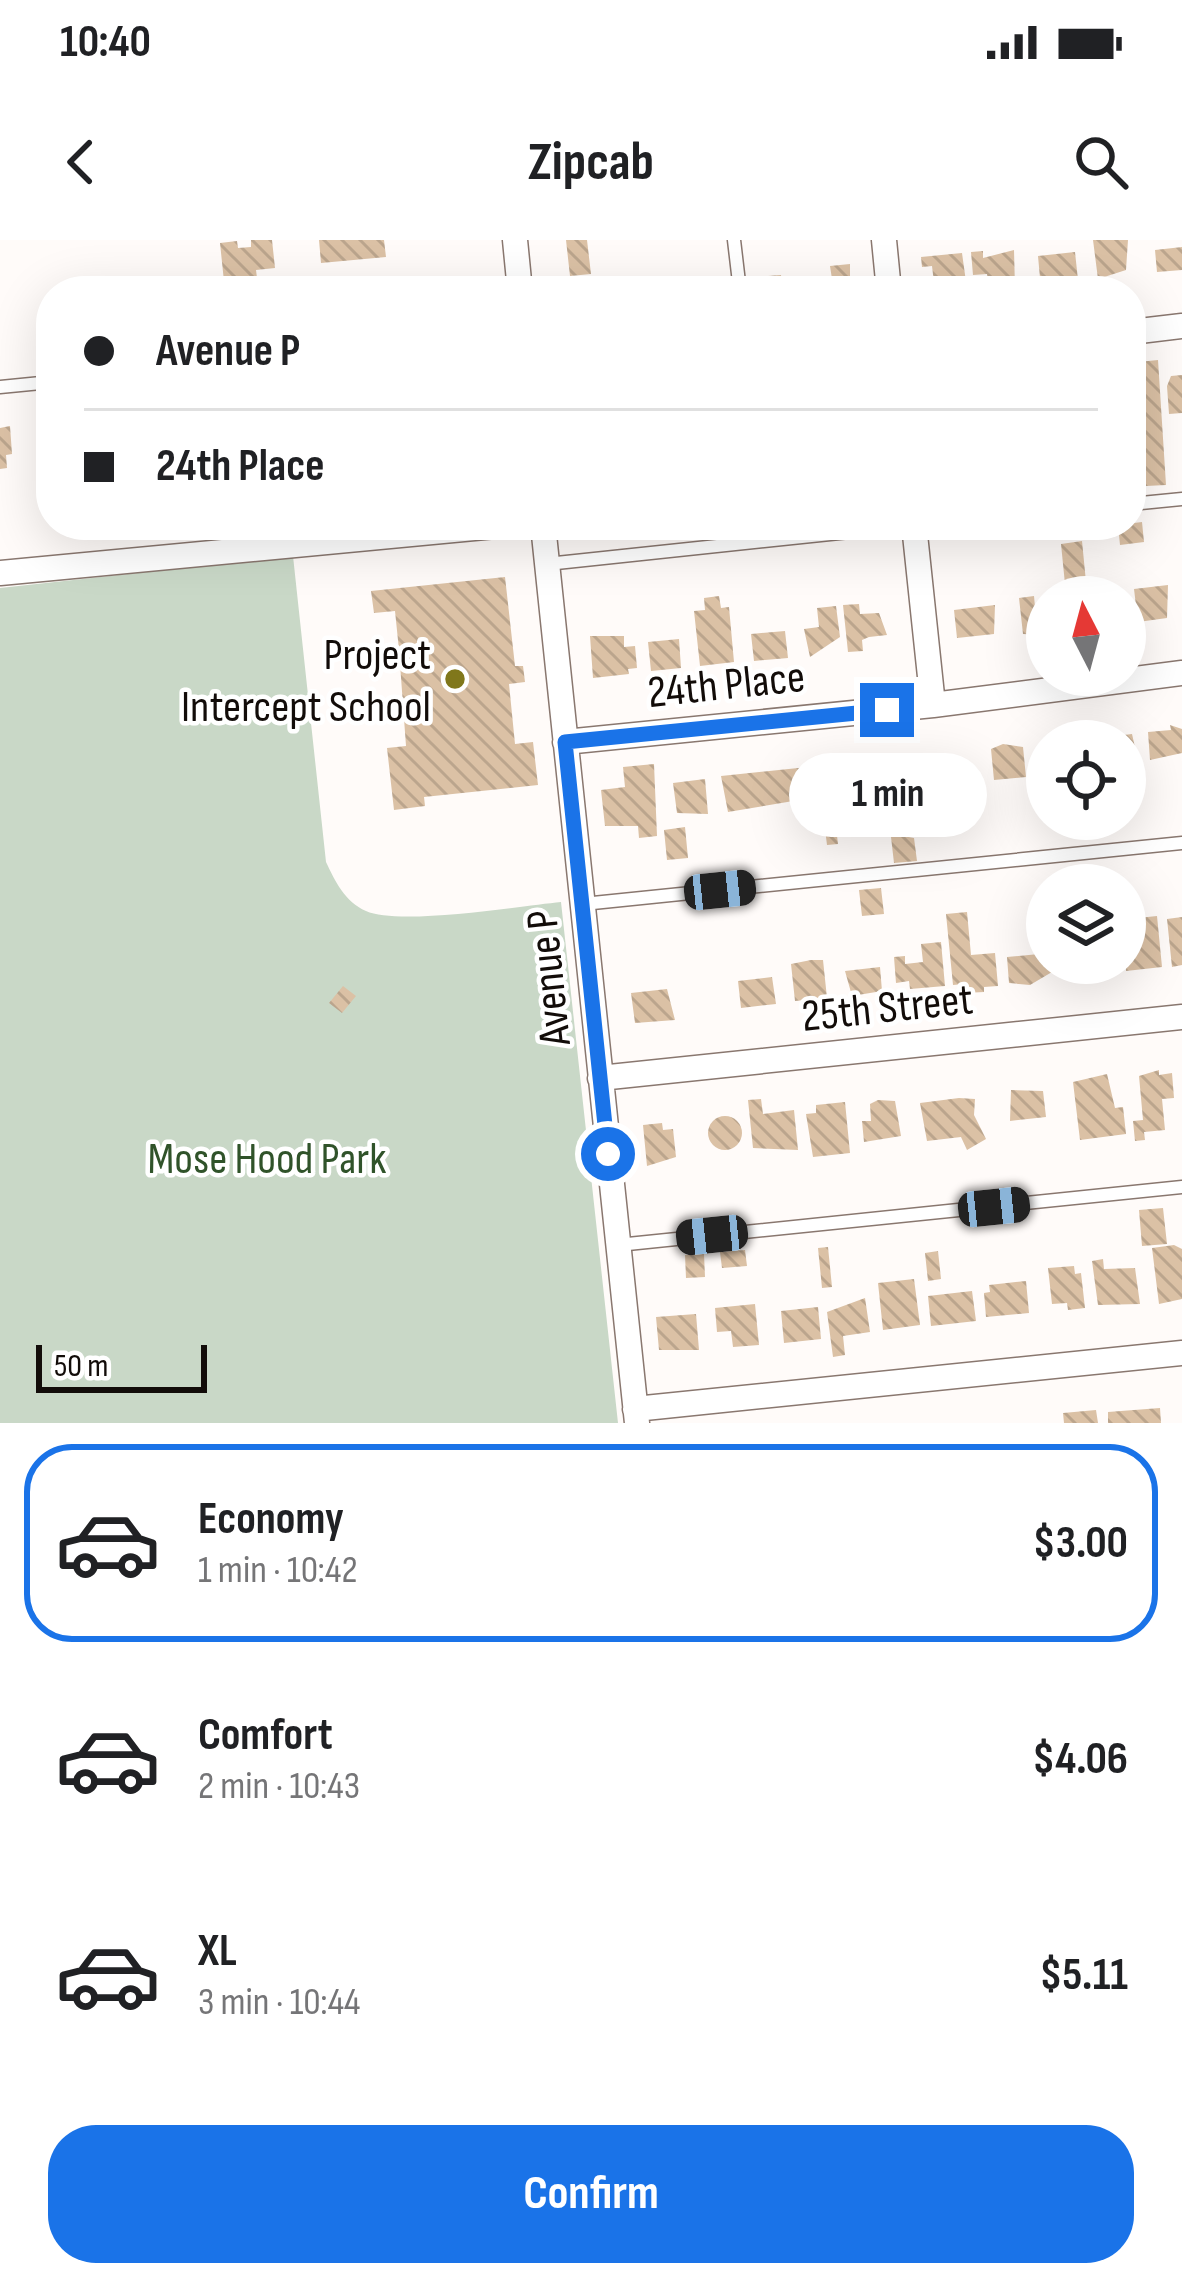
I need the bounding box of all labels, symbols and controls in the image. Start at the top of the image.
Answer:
text: 10:40 [60,15,151,70]
icon: back [48,129,114,195]
icon: search [1068,129,1134,195]
text: Zipcab [528,130,654,195]
text: Avenue P [156,324,300,379]
text: 24th Place [156,439,324,494]
north arrow [1026,576,1146,696]
map controls [1026,576,1146,984]
place label: Project Intercept School [181,628,431,735]
street label: 24th Place [645,650,808,721]
marker: Project Intercept School [442,666,468,692]
route end [860,683,914,737]
button: locate [1026,720,1146,840]
callout: 1 min [788,752,986,836]
text: 1 min [852,771,924,818]
button: layers [1026,864,1146,984]
car [682,868,758,912]
street label: Avenue P [515,907,584,1049]
street label: 25th Street [799,972,976,1045]
route start [581,1127,635,1181]
park label: Mose Hood Park [148,1132,386,1187]
car [956,1185,1032,1229]
car [674,1213,750,1257]
scale bar [36,1339,207,1392]
text: 50 m [54,1346,108,1386]
icon: car [54,1489,162,1597]
text: Economy [198,1492,344,1547]
text: $3.00 [1033,1516,1128,1571]
text: 1 min · 10:42 [198,1547,358,1594]
icon: car [54,1705,162,1813]
text: Comfort [198,1708,333,1763]
text: $4.06 [1032,1732,1128,1787]
text: 2 min · 10:43 [198,1763,360,1810]
icon: car [54,1921,162,2029]
text: XL [198,1924,237,1979]
text: $5.11 [1039,1948,1128,2003]
text: 3 min · 10:44 [198,1979,360,2026]
button: Confirm [48,2125,1134,2263]

